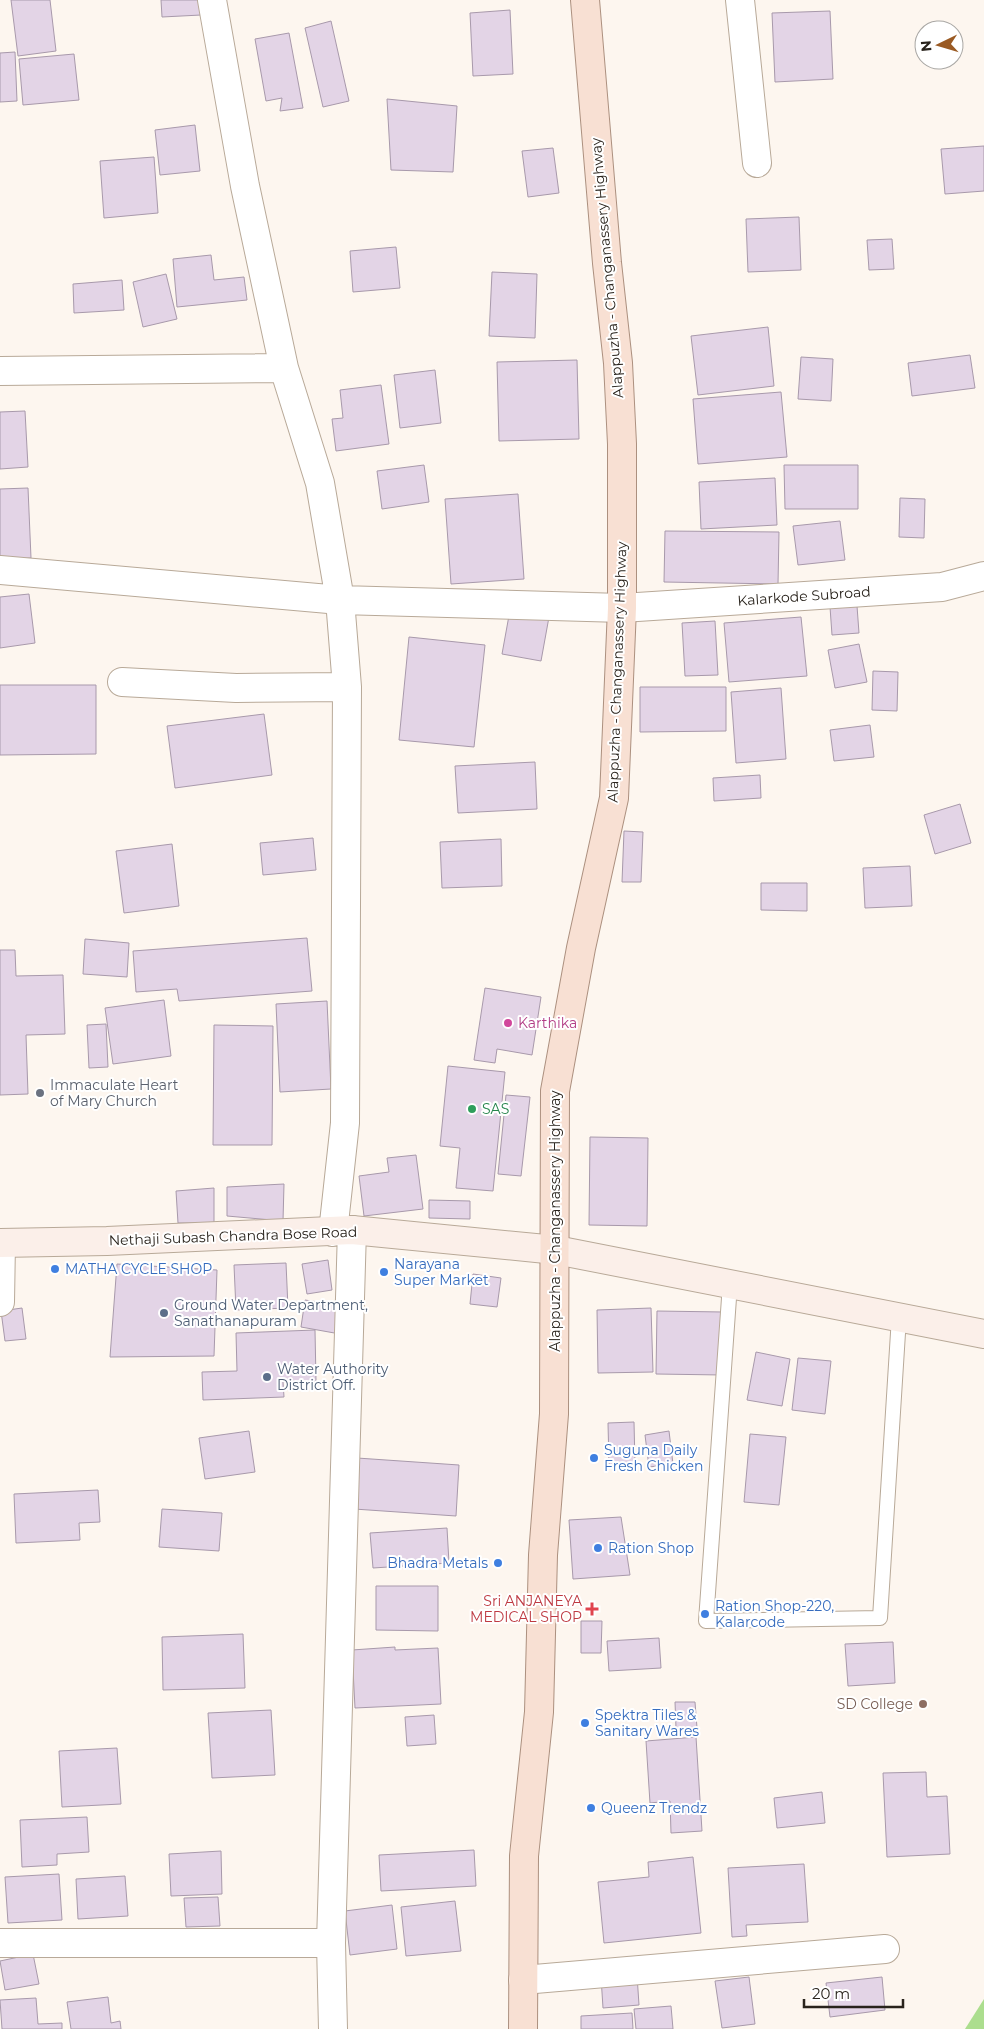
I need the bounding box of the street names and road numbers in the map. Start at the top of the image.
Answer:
street label: Alappuzha - Changanassery Highway [587,137,627,399]
street label: Alappuzha - Changanassery Highway [603,541,631,803]
street label: Kalarkode Subroad [737,582,871,610]
street label: Alappuzha - Changanassery Highway [546,1090,564,1352]
street label: Nethaji Subash Chandra Bose Road [108,1223,358,1249]

